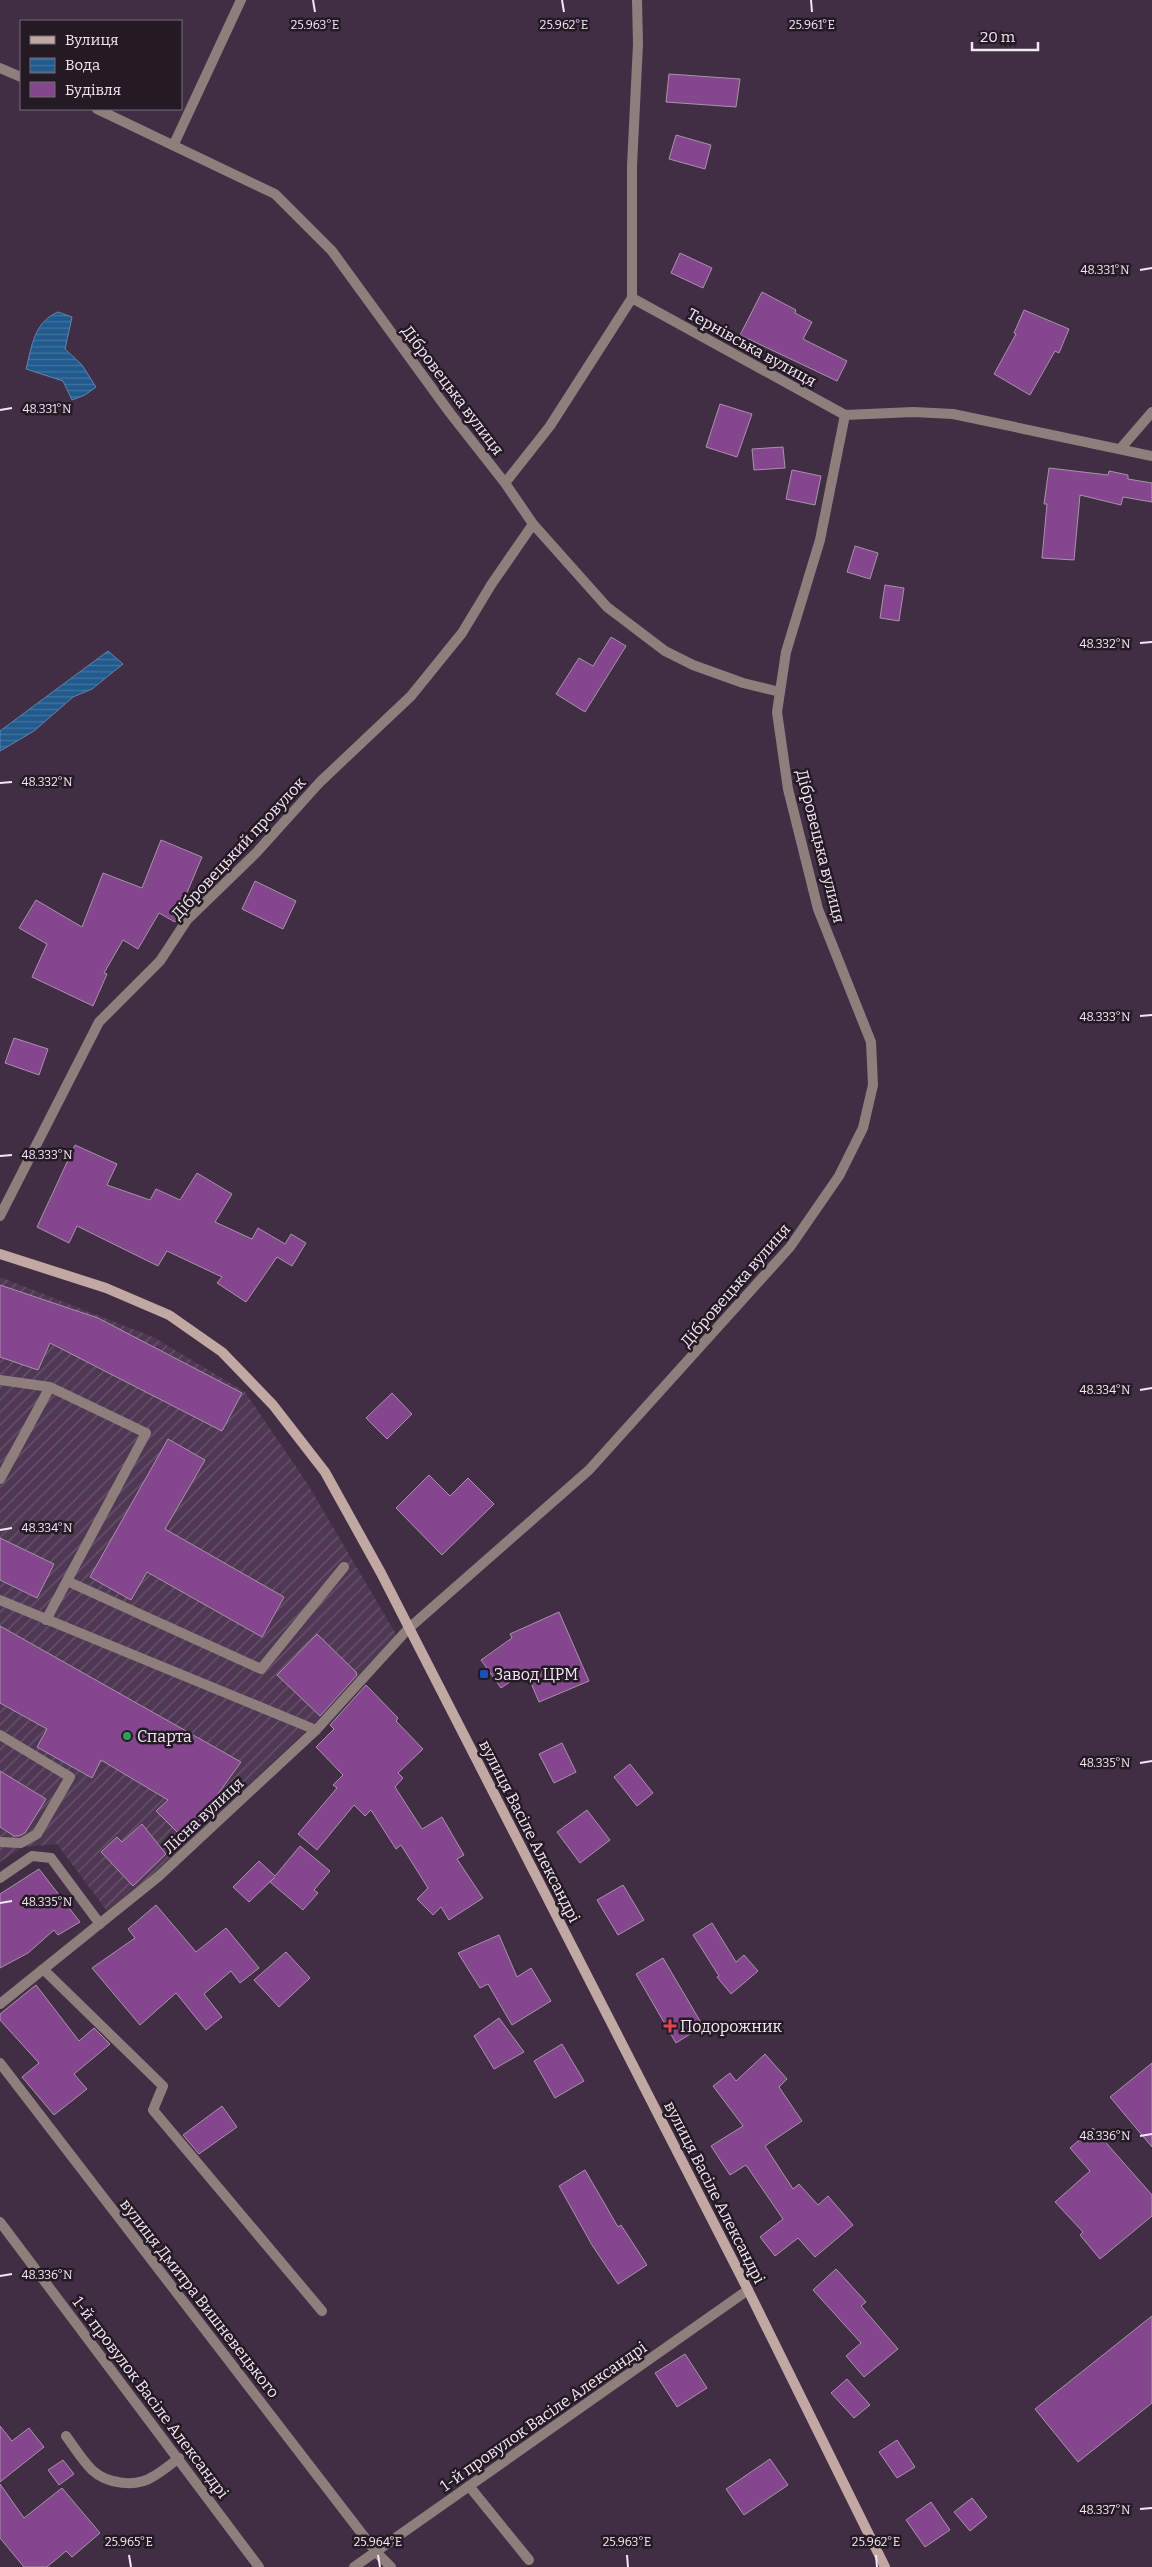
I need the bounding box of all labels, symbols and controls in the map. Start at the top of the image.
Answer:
text: 25.963°E [291,18,339,32]
text: 25.962°E [540,18,588,32]
text: 25.961°E [789,18,835,32]
legend [20,20,182,110]
scale bar [972,20,1038,52]
text: 20 m [980,28,1016,46]
text: Вулиця [65,31,119,49]
text: Вода [65,56,100,74]
text: Будівля [65,81,121,99]
text: 48.331°N [1081,263,1130,277]
street label: Тернівська вулиця [684,304,820,391]
street label: Дібровецька вулиця [398,322,508,459]
text: 48.331°N [23,402,72,416]
text: 48.332°N [1079,637,1131,651]
street label: Дібровецька вулиця [792,768,849,925]
street label: Дібровецький провулок [167,773,310,923]
text: 48.332°N [21,775,73,789]
text: 48.333°N [1079,1010,1131,1024]
text: 48.333°N [21,1148,73,1162]
street label: Дібровецька вулиця [677,1220,794,1351]
text: 48.334°N [1079,1383,1131,1397]
text: 48.334°N [21,1521,73,1535]
place label: Завод ЦРМ [494,1665,578,1684]
marker: Завод ЦРМ [478,1668,490,1680]
place label: Спарта [137,1727,192,1746]
marker: Спарта [121,1730,133,1742]
street label: вулиця Васіле Александрі [475,1737,584,1926]
text: 48.335°N [1080,1756,1131,1770]
street label: Лісна вулиця [159,1773,247,1857]
text: 48.335°N [22,1895,73,1909]
place label: Подорожник [680,2017,782,2036]
marker: Подорожник [664,2020,676,2032]
street label: вулиця Васіле Александрі [660,2098,769,2287]
text: 48.336°N [1079,2129,1131,2143]
street label: вулиця Дмитра Вишневецького [116,2195,283,2402]
text: 48.336°N [21,2268,73,2282]
street label: 1-й провулок Васіле Александрі [69,2293,233,2502]
street label: 1-й провулок Васіле Александрі [436,2337,650,2495]
text: 48.337°N [1080,2503,1131,2517]
text: 25.965°E [105,2535,153,2549]
text: 25.964°E [354,2535,402,2549]
text: 25.963°E [603,2535,651,2549]
text: 25.962°E [852,2535,900,2549]

